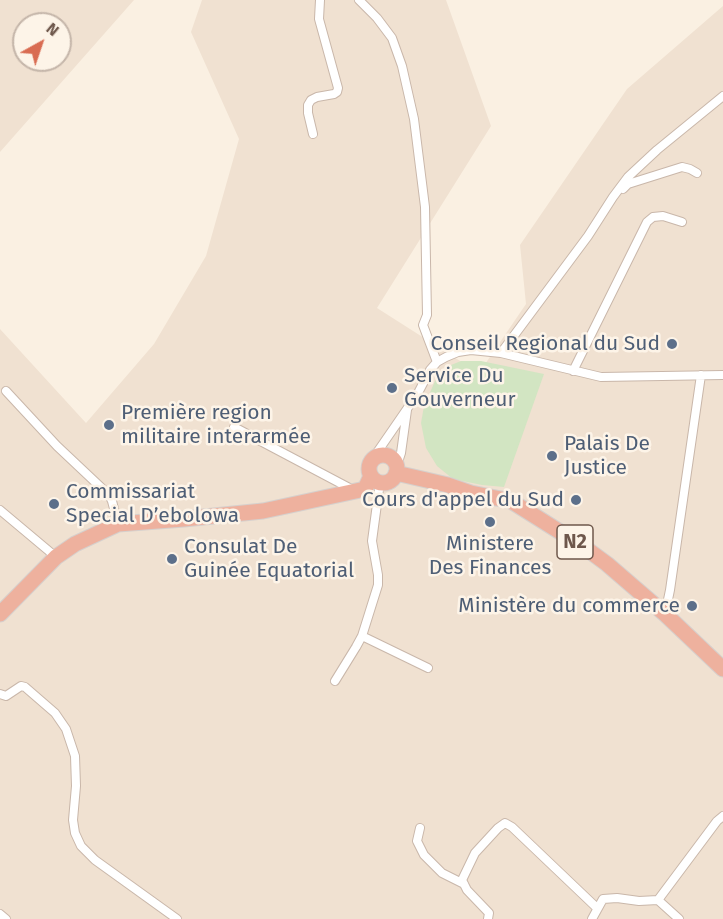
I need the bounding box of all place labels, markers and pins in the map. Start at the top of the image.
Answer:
place label: Conseil Regional du Sud [430,331,660,357]
marker: Conseil Regional du Sud [665,337,679,351]
place label: Service Du Gouverneur [404,363,516,413]
marker: Service Du Gouverneur [385,381,399,395]
place label: Première region militaire interarmée [121,400,311,450]
marker: Première region militaire interarmée [102,418,116,432]
place label: Palais De Justice [564,431,650,481]
marker: Palais De Justice [545,449,559,463]
place label: Commissariat Special D’ebolowa [66,479,239,529]
place label: Cours d'appel du Sud [362,487,564,513]
marker: Cours d'appel du Sud [569,493,583,507]
marker: Commissariat Special D’ebolowa [47,497,61,511]
marker: Ministere Des Finances [483,515,497,529]
place label: Ministere Des Finances [429,531,551,581]
place label: Consulat De Guinée Equatorial [184,534,354,584]
marker: Consulat De Guinée Equatorial [165,552,179,566]
place label: Ministère du commerce [458,593,680,619]
marker: Ministère du commerce [685,599,699,613]

